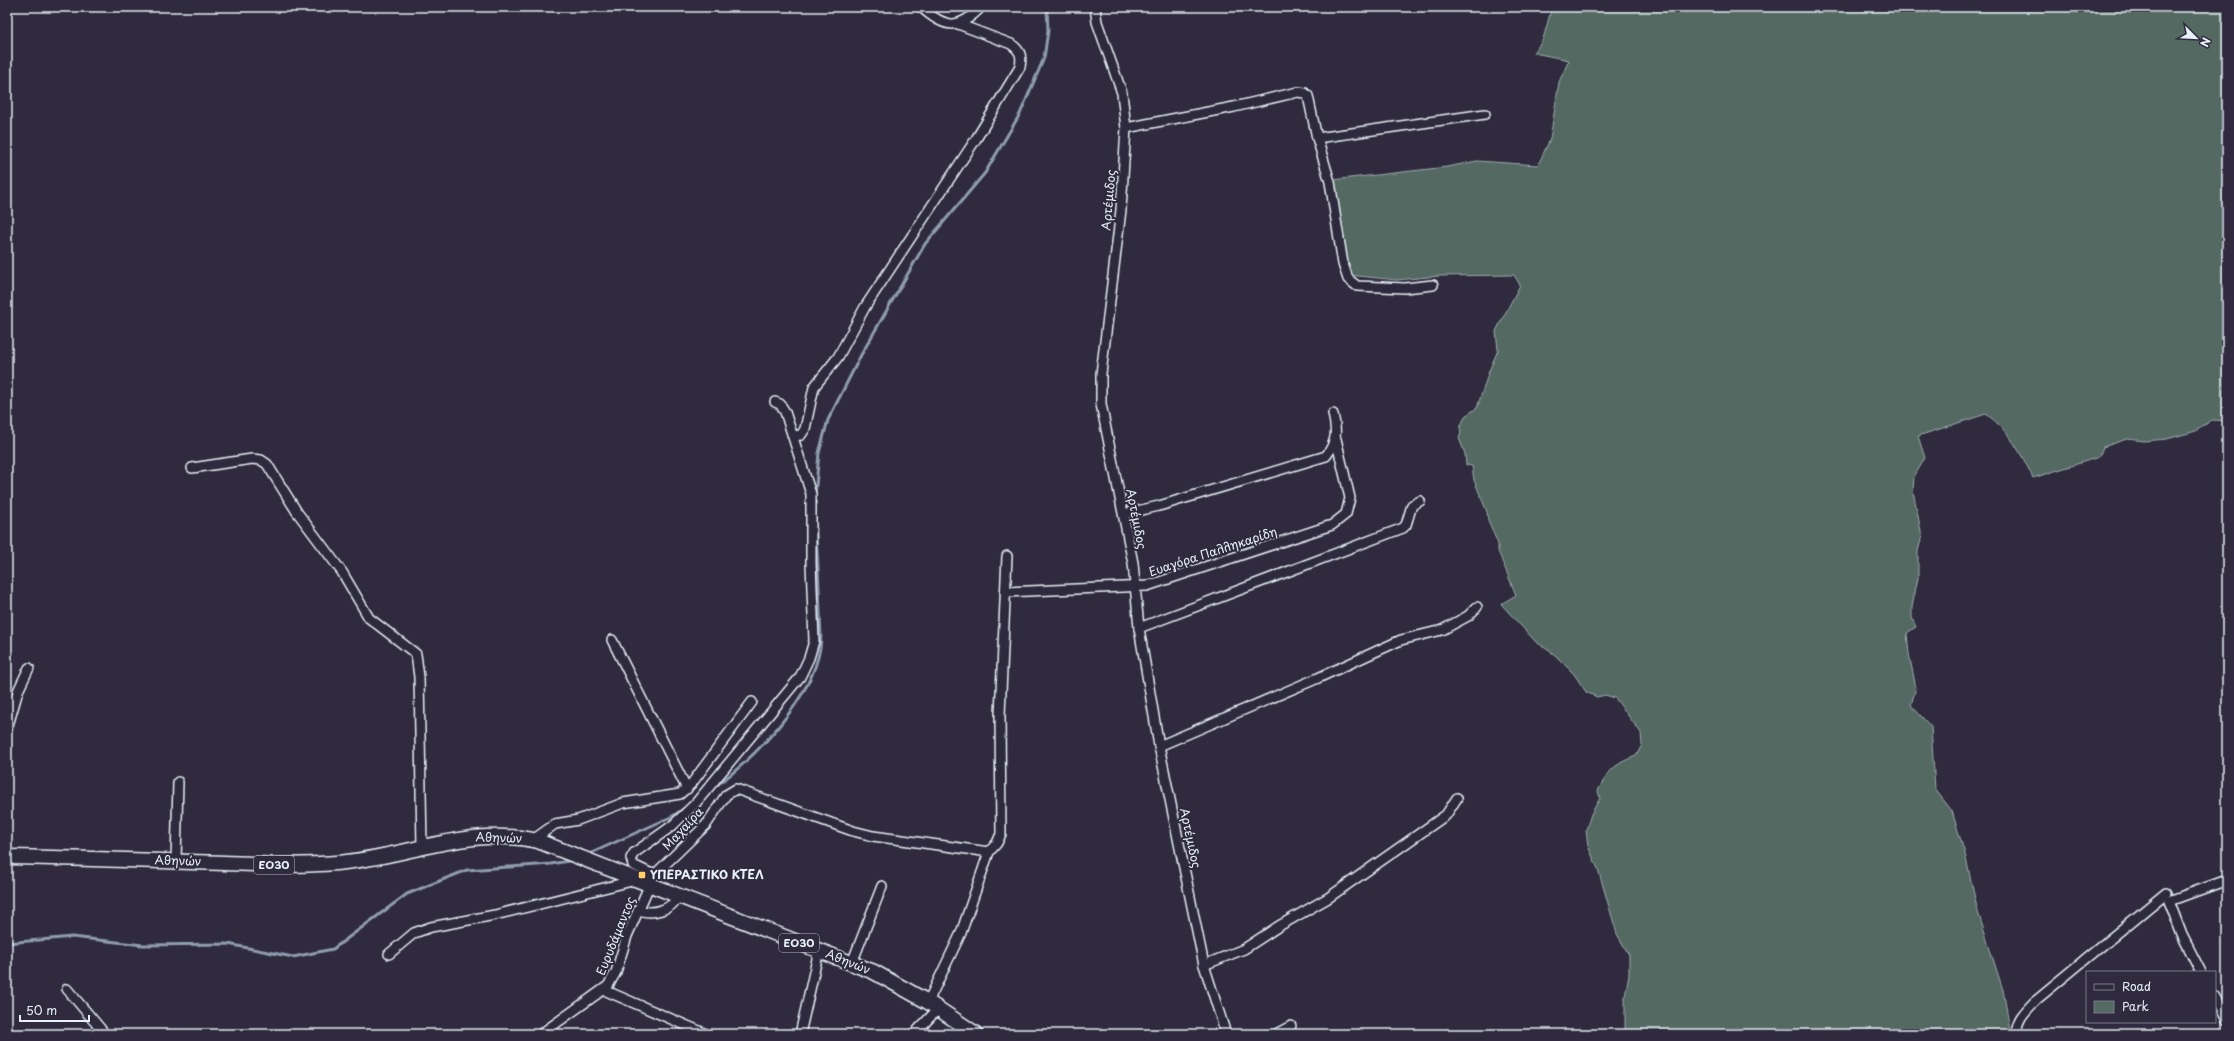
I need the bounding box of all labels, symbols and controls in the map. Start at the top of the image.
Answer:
north arrow [2176,18,2216,58]
text: N [2196,35,2215,50]
street label: Αρτέμιδος [1096,169,1120,231]
street label: Αρτέμιδος [1122,487,1152,550]
street label: Ευαγόρα Παλληκαρίδη [1146,522,1279,580]
street label: Μαχαίρα [658,803,707,854]
street label: Αρτέμιδος [1176,806,1206,870]
street label: Αθηνών [475,827,523,847]
street label: Αθηνών [154,850,202,870]
road number: ΕΟ30 [254,856,294,874]
place label: ΥΠΕΡΑΣΤΙΚΟ ΚΤΕΛ [650,865,764,883]
marker: ΥΠΕΡΑΣΤΙΚΟ ΚΤΕΛ [637,870,647,880]
street label: Ευρυδάμαντος [591,893,639,978]
road number: ΕΟ30 [779,934,819,952]
street label: Αθηνών [823,944,873,978]
legend [2086,971,2216,1023]
text: Road [2122,977,2151,995]
scale bar [20,997,89,1023]
text: Park [2122,997,2149,1015]
text: 50 m [26,1001,57,1019]

